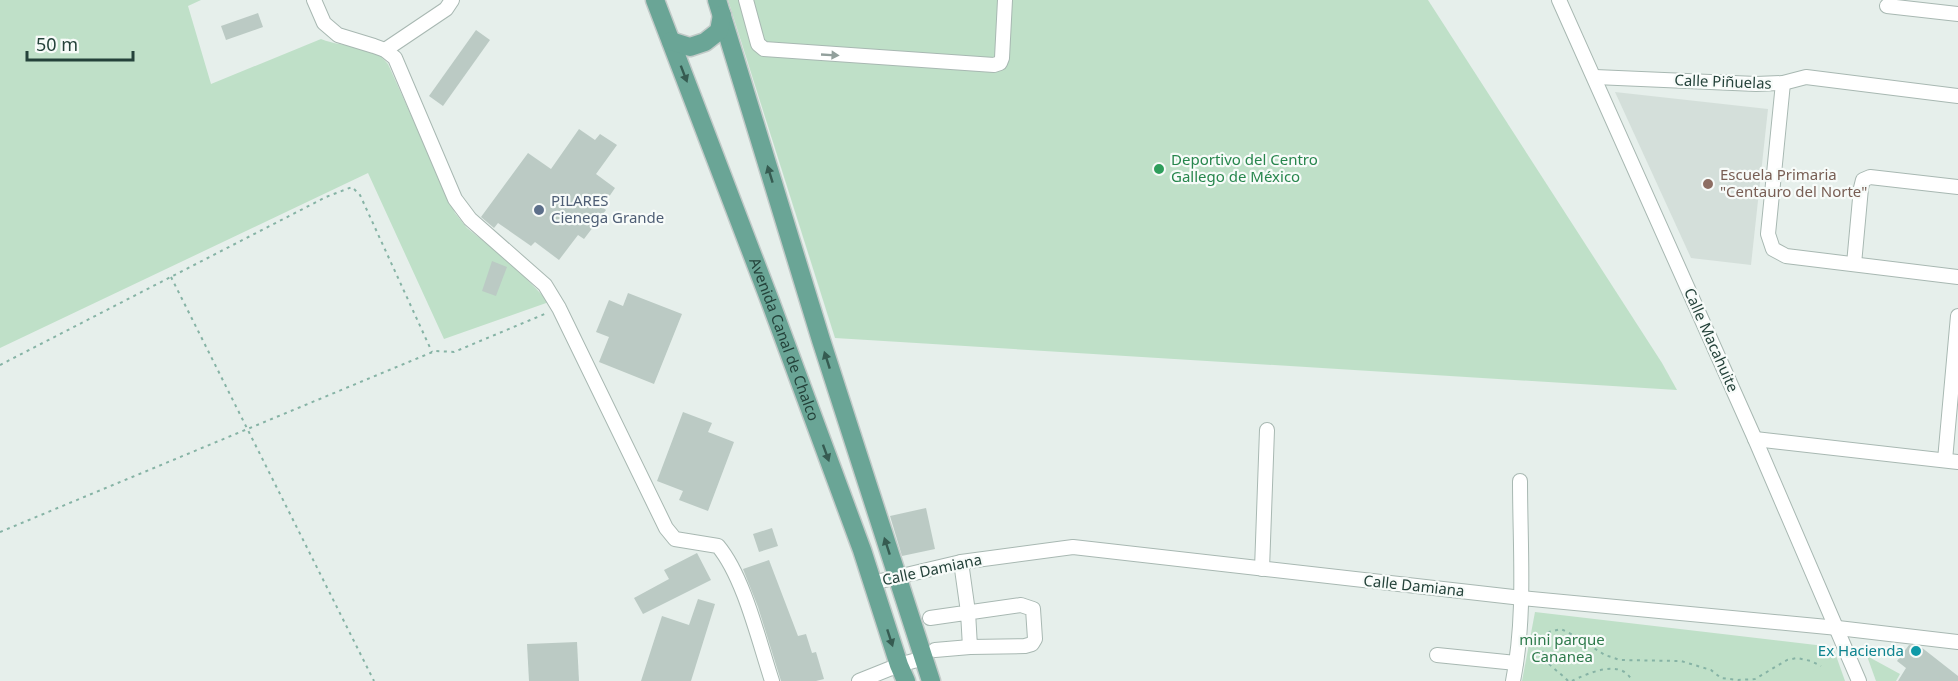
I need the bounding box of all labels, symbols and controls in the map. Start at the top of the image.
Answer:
scale bar [27,24,134,62]
text: 50 m [36,32,78,56]
one-way arrow [821,50,840,59]
one-way arrow [679,65,689,83]
street label: Calle Piñuelas [1674,69,1772,93]
place label: Deportivo del Centro Gallego de México [1171,149,1318,186]
marker: Deportivo del Centro Gallego de México [1152,162,1166,176]
place label: Escuela Primaria "Centauro del Norte" [1720,164,1867,201]
one-way arrow [765,165,774,183]
marker: Escuela Primaria "Centauro del Norte" [1701,177,1715,191]
place label: PILARES Cienega Grande [551,190,664,227]
marker: PILARES Cienega Grande [532,203,546,217]
street label: Avenida Canal de Chalco [745,254,824,423]
street label: Calle Macahuite [1680,284,1744,395]
one-way arrow [822,351,831,369]
one-way arrow [822,444,832,462]
one-way arrow [881,537,891,555]
street label: Calle Damiana [880,549,983,589]
street label: Calle Damiana [1363,570,1466,600]
one-way arrow [885,629,895,647]
park label: mini parque Cananea [1519,629,1605,666]
place label: Ex Hacienda [1818,640,1904,660]
marker: Ex Hacienda [1909,644,1923,658]

